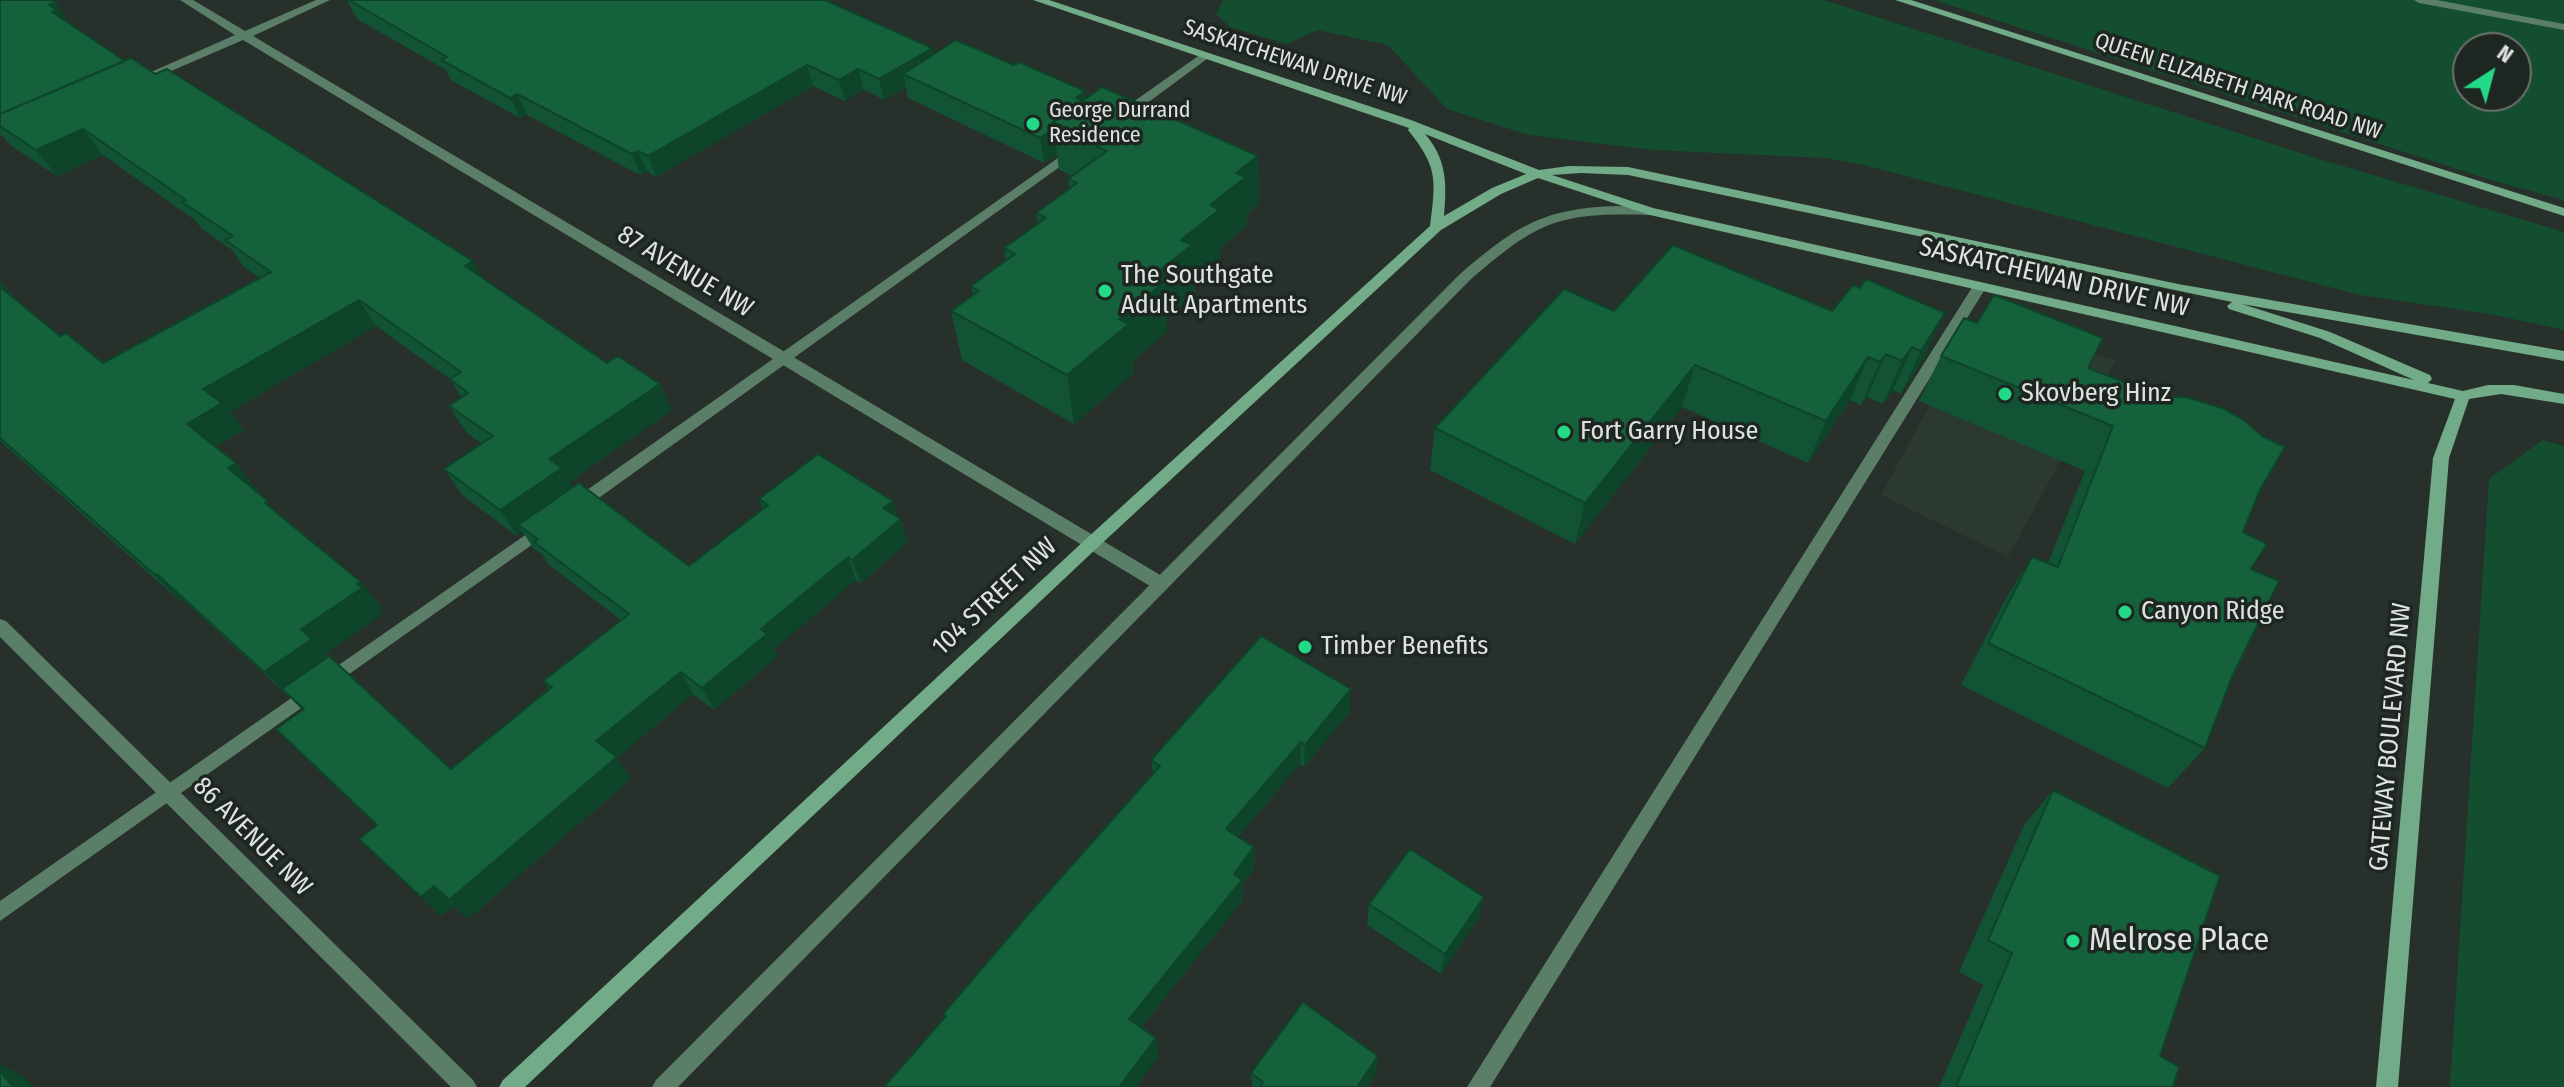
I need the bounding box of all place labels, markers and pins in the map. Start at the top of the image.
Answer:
place label: George Durrand Residence [1049,98,1191,150]
marker: George Durrand Residence [1024,115,1042,133]
place label: The Southgate Adult Apartments [1121,260,1307,322]
marker: The Southgate Adult Apartments [1096,282,1114,300]
place label: Skovberg Hinz [2021,378,2171,410]
marker: Skovberg Hinz [1996,385,2014,403]
place label: Fort Garry House [1580,416,1758,448]
marker: Fort Garry House [1555,423,1573,441]
place label: Canyon Ridge [2141,596,2284,628]
marker: Canyon Ridge [2116,603,2134,621]
place label: Timber Benefits [1321,631,1488,663]
marker: Timber Benefits [1296,638,1314,656]
place label: Melrose Place [2089,922,2269,960]
marker: Melrose Place [2064,932,2082,950]

